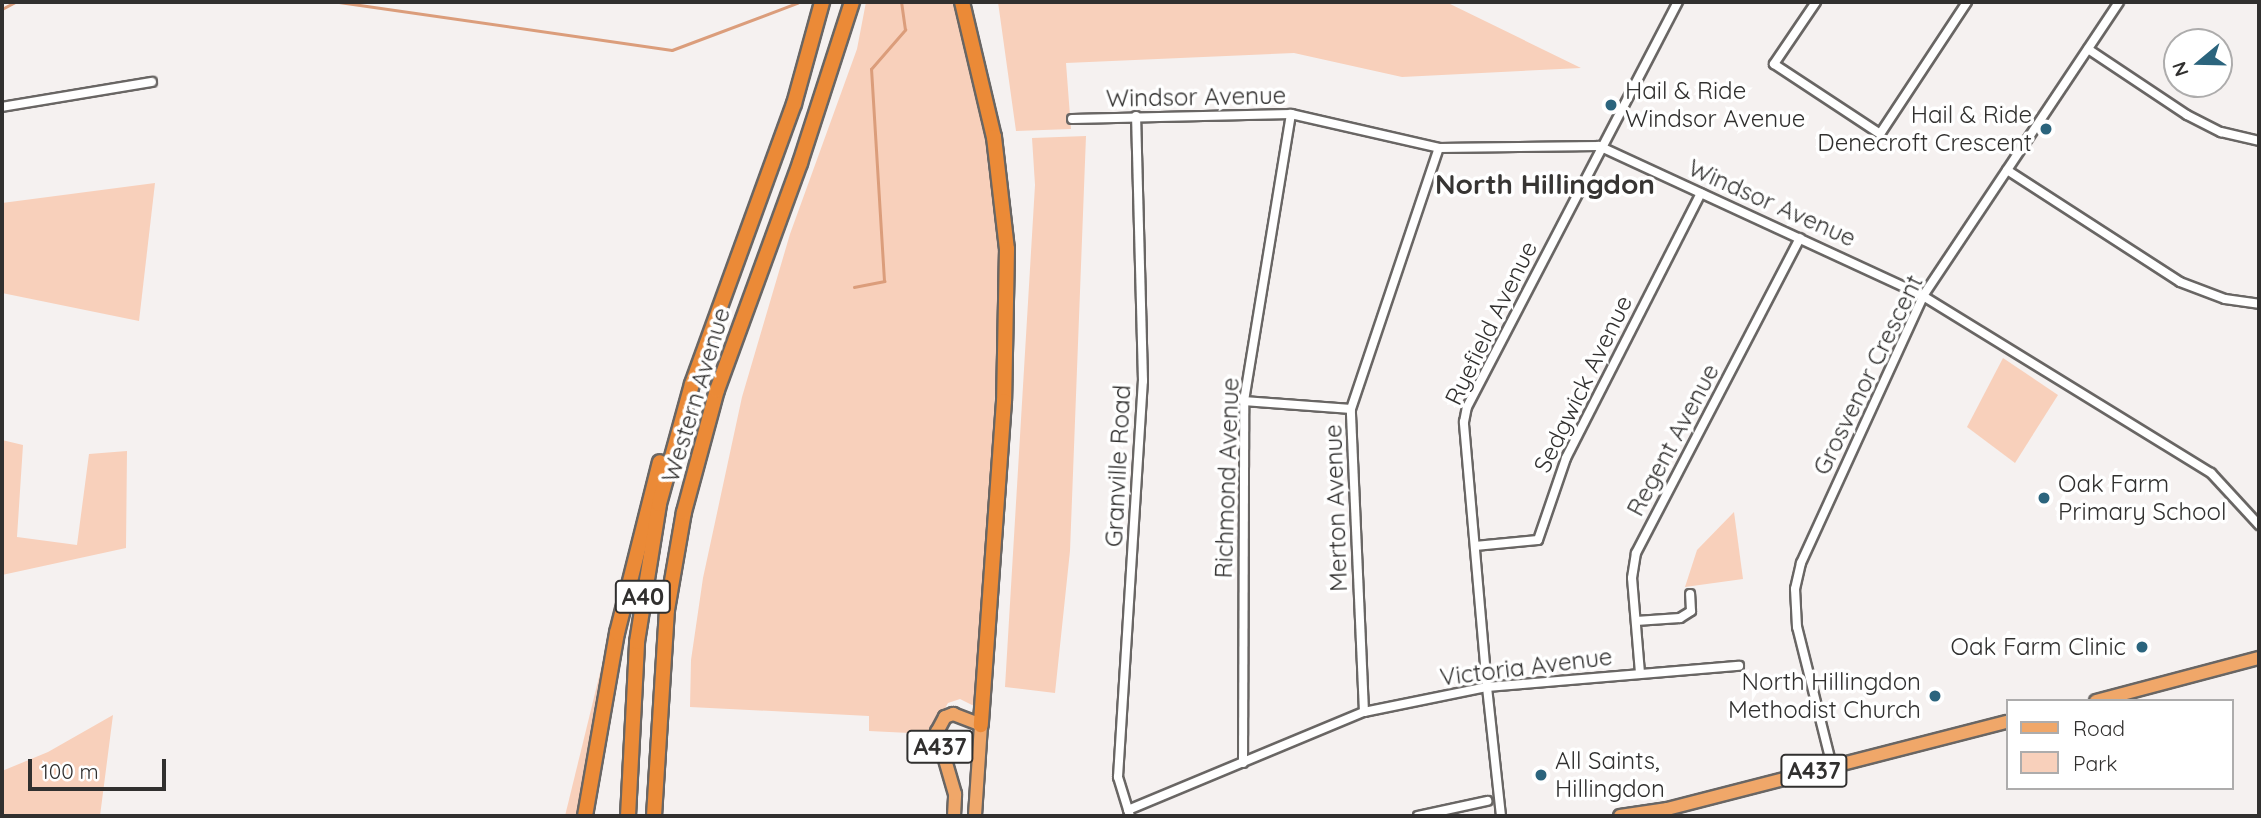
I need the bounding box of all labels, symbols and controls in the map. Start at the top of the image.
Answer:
north arrow [2163,28,2233,98]
text: N [2166,59,2194,80]
place label: Hail & Ride Windsor Avenue [1625,77,1805,133]
street label: Windsor Avenue [1106,81,1286,113]
marker: Hail & Ride Windsor Avenue [1603,97,1619,113]
place label: Hail & Ride Denecroft Crescent [1817,101,2032,157]
marker: Hail & Ride Denecroft Crescent [2038,121,2054,137]
street label: Windsor Avenue [1684,153,1860,253]
district label: North Hillingdon [1435,167,1655,201]
street label: Ryefield Avenue [1439,236,1543,410]
street label: Grosvenor Crescent [1807,270,1929,480]
street label: Sedgwick Avenue [1528,291,1638,477]
street label: Western Avenue [656,304,736,486]
street label: Regent Avenue [1621,359,1725,521]
street label: Richmond Avenue [1209,377,1245,579]
street label: Granville Road [1099,384,1137,548]
street label: Merton Avenue [1319,424,1353,592]
place label: Oak Farm Primary School [2058,470,2227,526]
marker: Oak Farm Primary School [2036,490,2052,506]
road number: A40 [613,578,673,617]
place label: Oak Farm Clinic [1951,633,2126,661]
marker: Oak Farm Clinic [2132,637,2152,657]
street label: Victoria Avenue [1438,642,1614,692]
place label: North Hillingdon Methodist Church [1728,668,1921,724]
marker: North Hillingdon Methodist Church [1927,688,1943,704]
legend [2006,699,2233,790]
text: Road [2073,715,2125,741]
road number: A437 [905,727,975,766]
scale bar [32,744,170,788]
place label: All Saints, Hillingdon [1555,747,1665,803]
text: Park [2073,750,2117,776]
road number: A437 [1779,751,1849,790]
text: 100 m [41,758,99,784]
marker: All Saints, Hillingdon [1533,767,1549,783]

